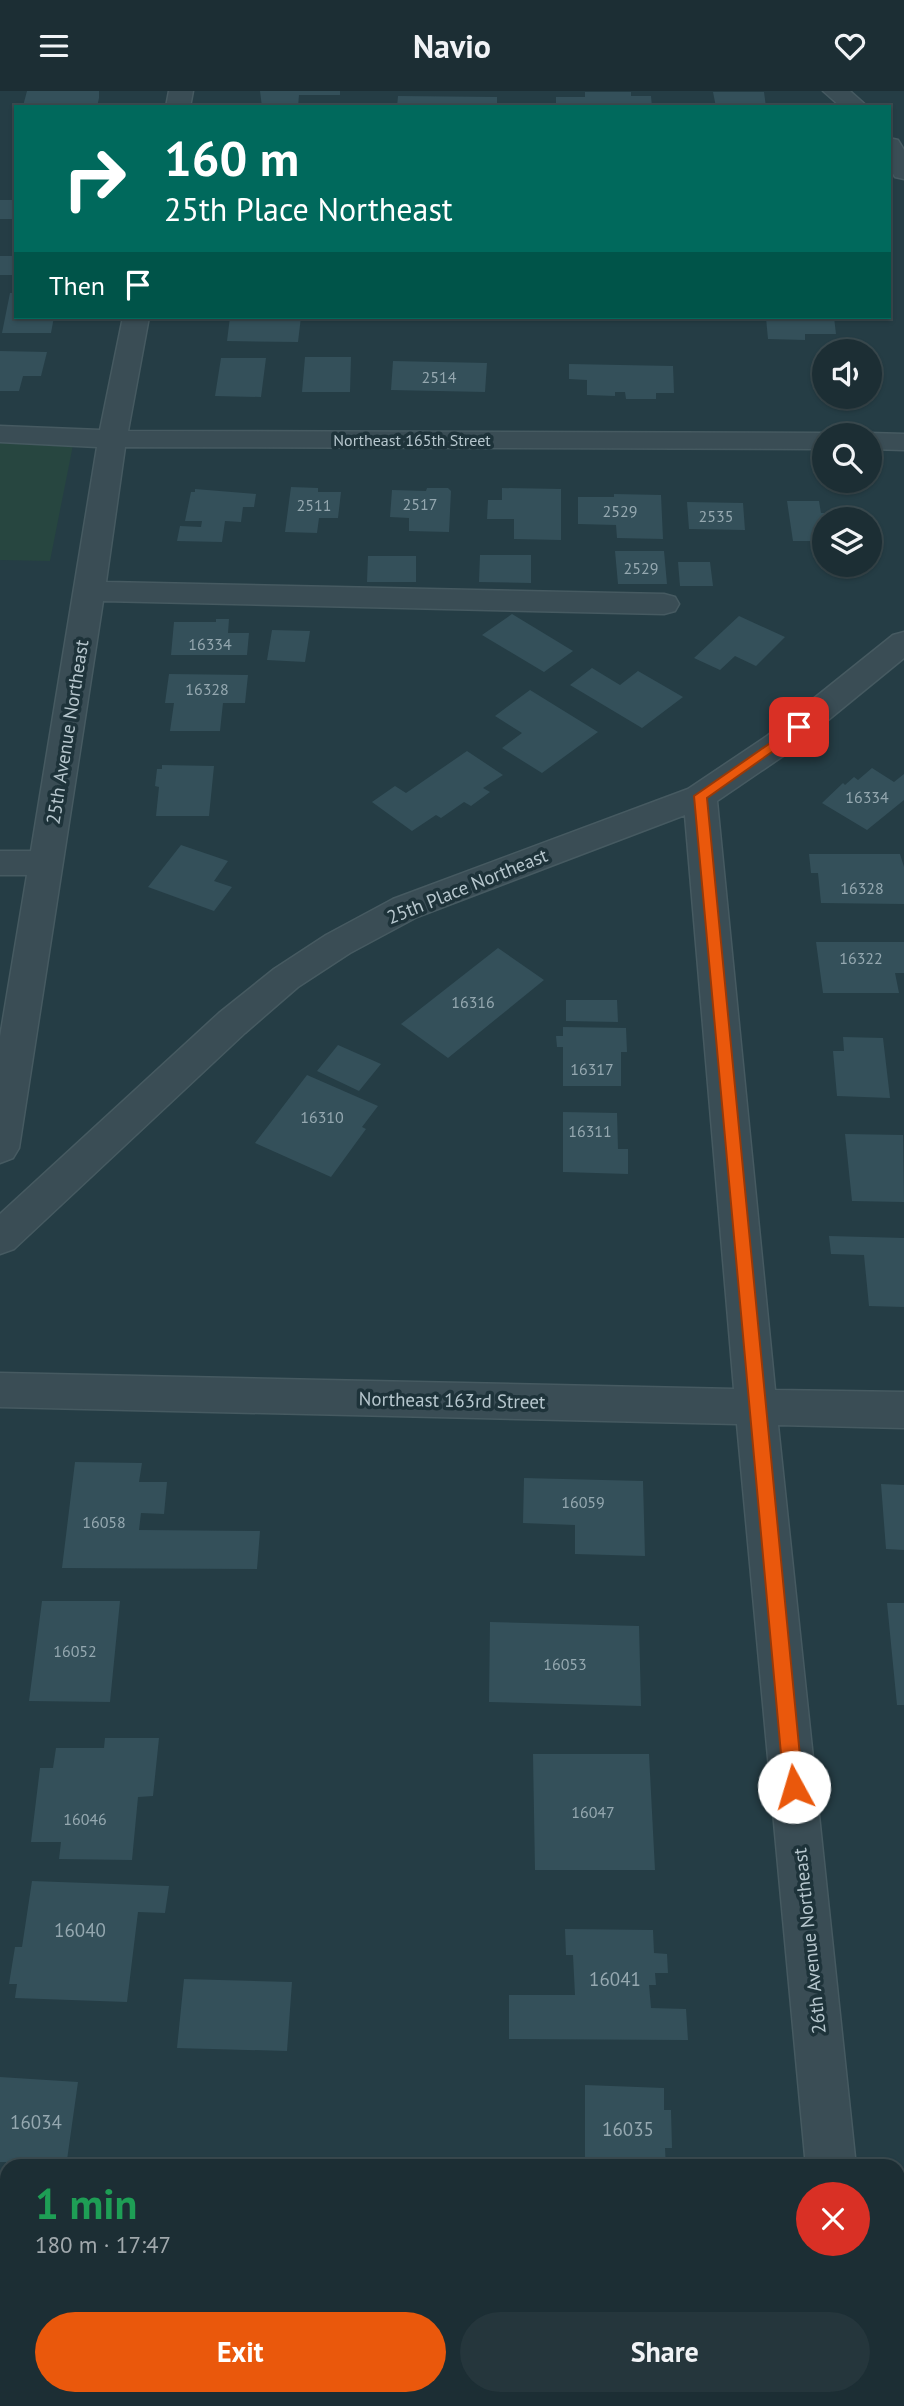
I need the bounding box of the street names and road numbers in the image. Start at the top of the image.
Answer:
street label: Northeast 165th Street [333,430,491,450]
street label: 25th Avenue Northeast [41,637,94,826]
street label: 25th Place Northeast [383,843,551,929]
street label: Northeast 163rd Street [358,1386,546,1414]
street label: 26th Avenue Northeast [787,1846,831,2035]

